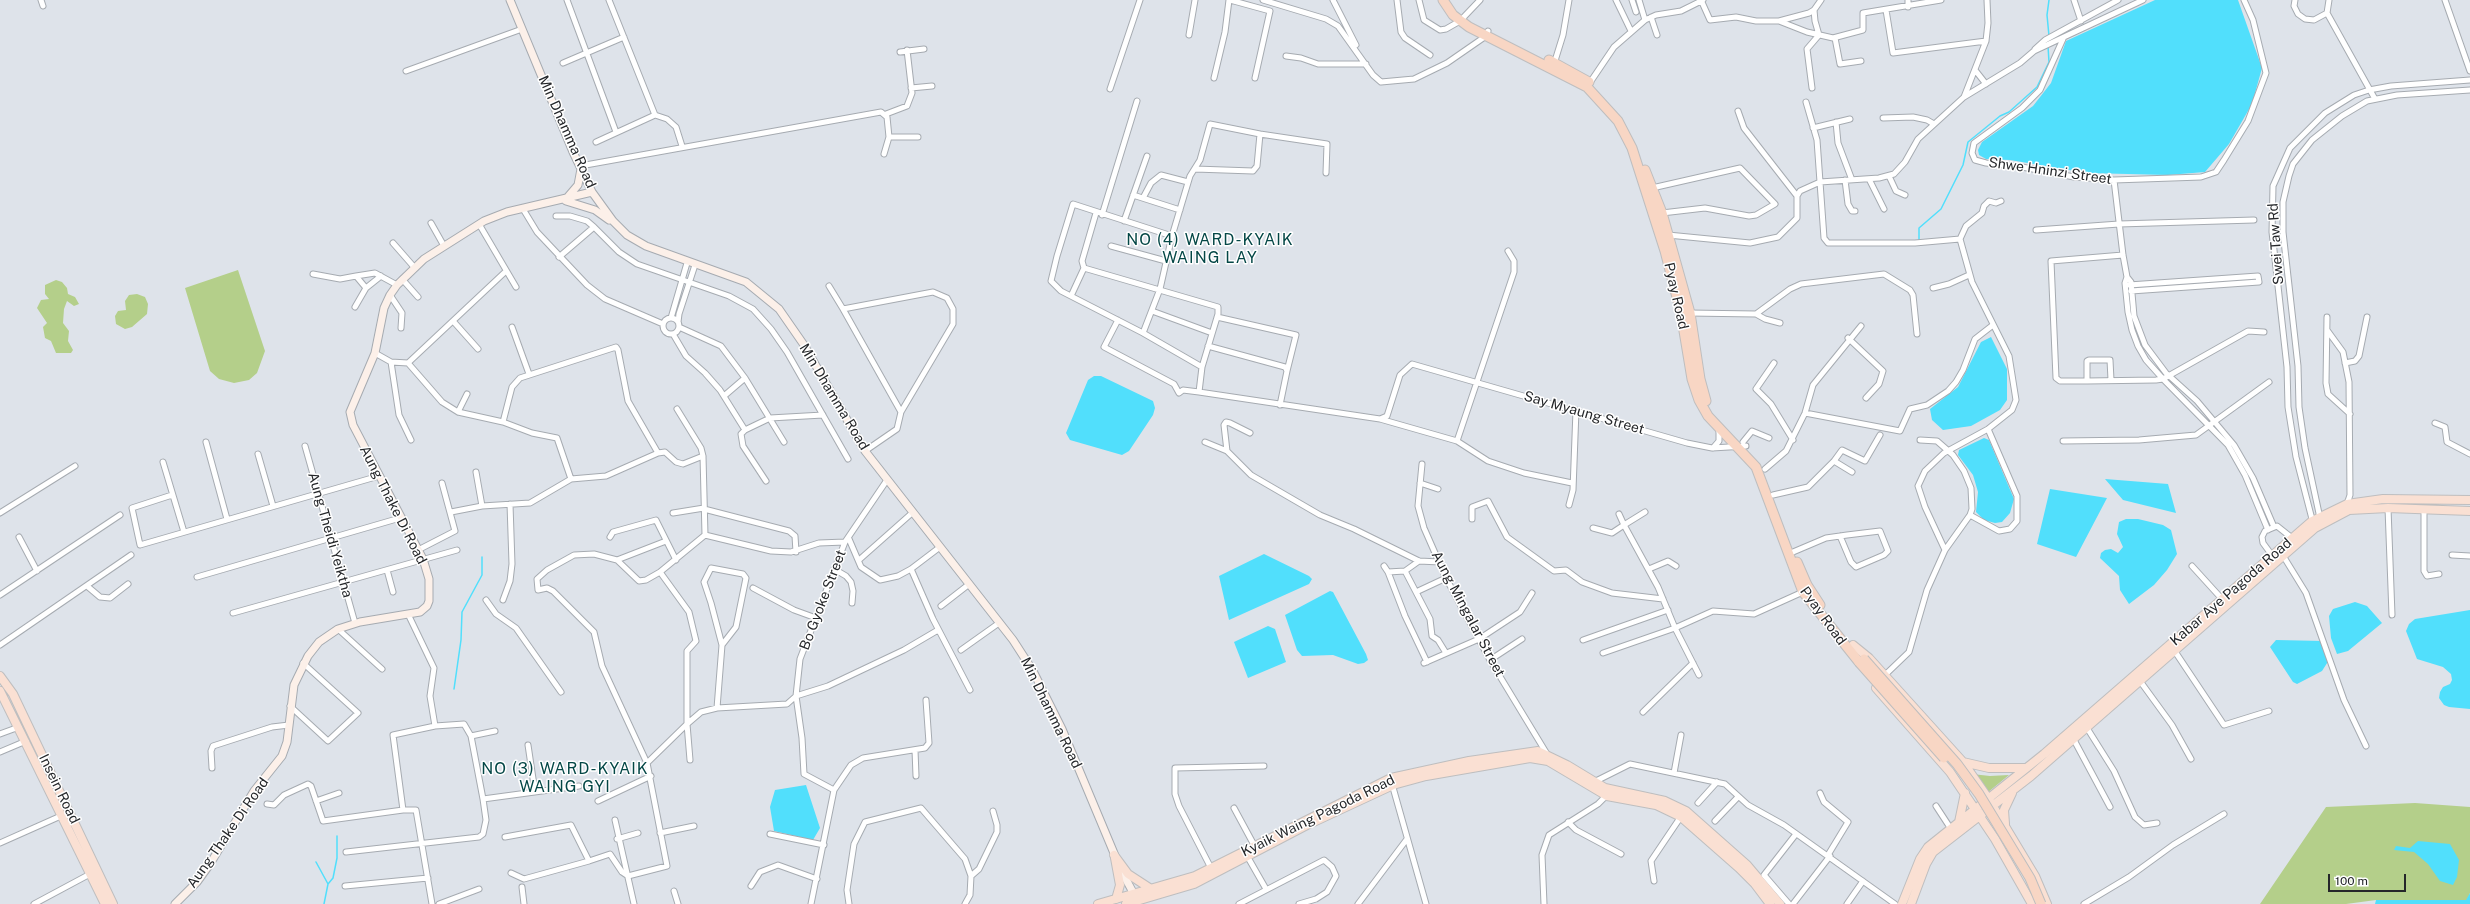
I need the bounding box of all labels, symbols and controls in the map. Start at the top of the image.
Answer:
street label: Min Dhamma Road [535,73,599,191]
street label: Shwe Hninzi Street [1987,154,2113,188]
street label: Swei Taw Rd [2265,203,2287,285]
district label: NO (4) WARD-KYAIK WAING LAY [1126,230,1294,268]
street label: Pyay Road [1660,261,1692,331]
street label: Min Dhamma Road [796,341,872,453]
street label: Say Myaung Street [1522,388,1646,438]
street label: Aung Thake Di Road [356,443,430,567]
street label: Aung Theidi Yeiktha [304,471,356,599]
street label: Kabar Aye Pagoda Road [2167,535,2295,649]
street label: Bo Gyoke Street [796,547,850,653]
street label: Aung Mingalar Street [1428,548,1508,680]
street label: Pyay Road [1796,584,1850,648]
street label: Min Dhamma Road [1017,655,1085,771]
street label: Insein Road [35,752,83,826]
district label: NO (3) WARD-KYAIK WAING GYI [481,759,649,797]
street label: Kyaik Waing Pagoda Road [1239,771,1397,861]
street label: Aung Thake Di Road [184,775,272,891]
scale bar [2330,866,2408,892]
text: 100 m [2335,874,2368,888]

